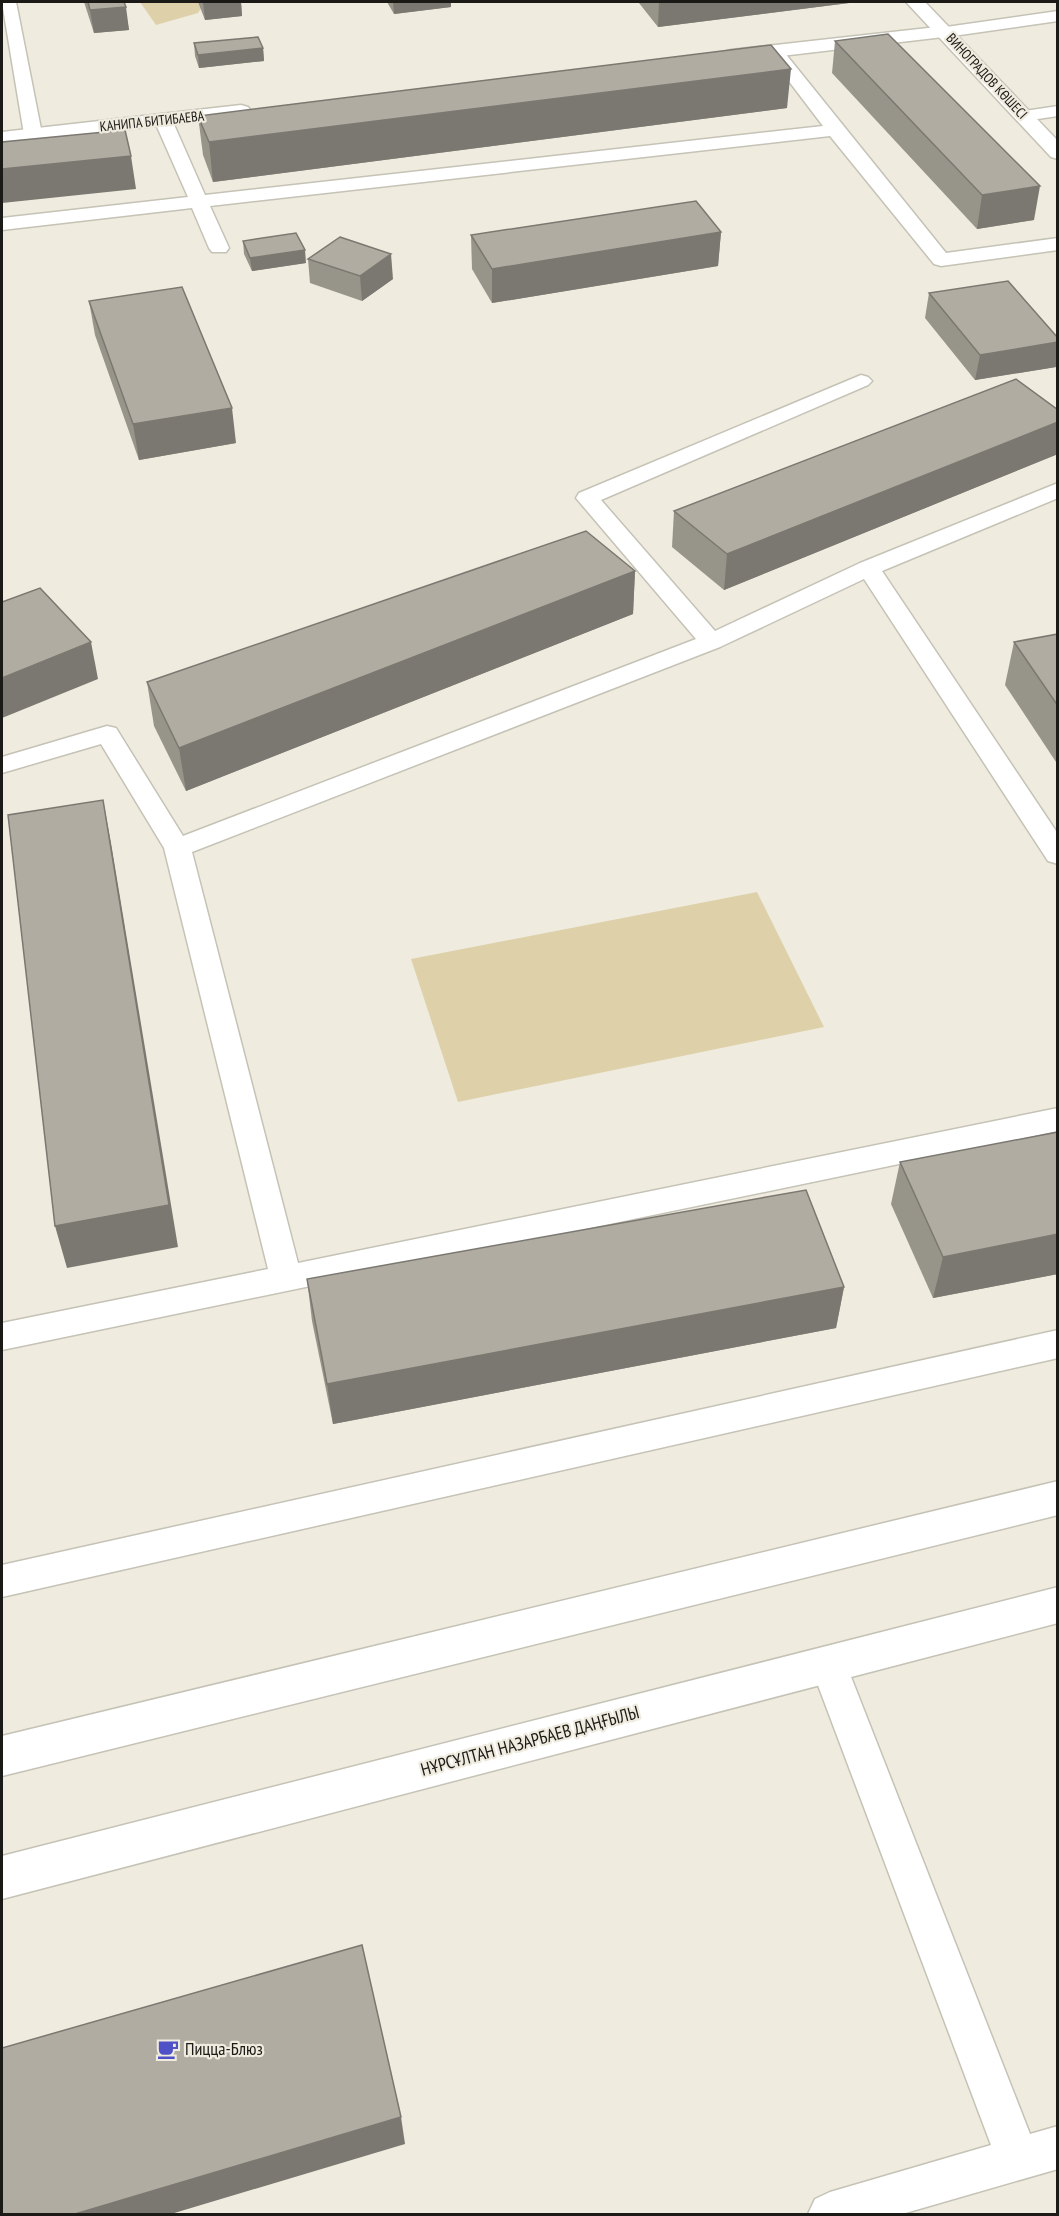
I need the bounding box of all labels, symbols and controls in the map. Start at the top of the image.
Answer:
street label: ВИНОГРАДОВ КӨШЕСІ [943,29,1031,123]
street label: КАНИПА БИТИБАЕВА [99,107,205,135]
street label: НҰРСҰЛТАН НАЗАРБАЕВ ДАҢҒЫЛЫ [418,1700,642,1781]
cafe icon: Пицца-Блюз [156,2037,180,2061]
place label: Пицца-Блюз [185,2037,263,2060]

